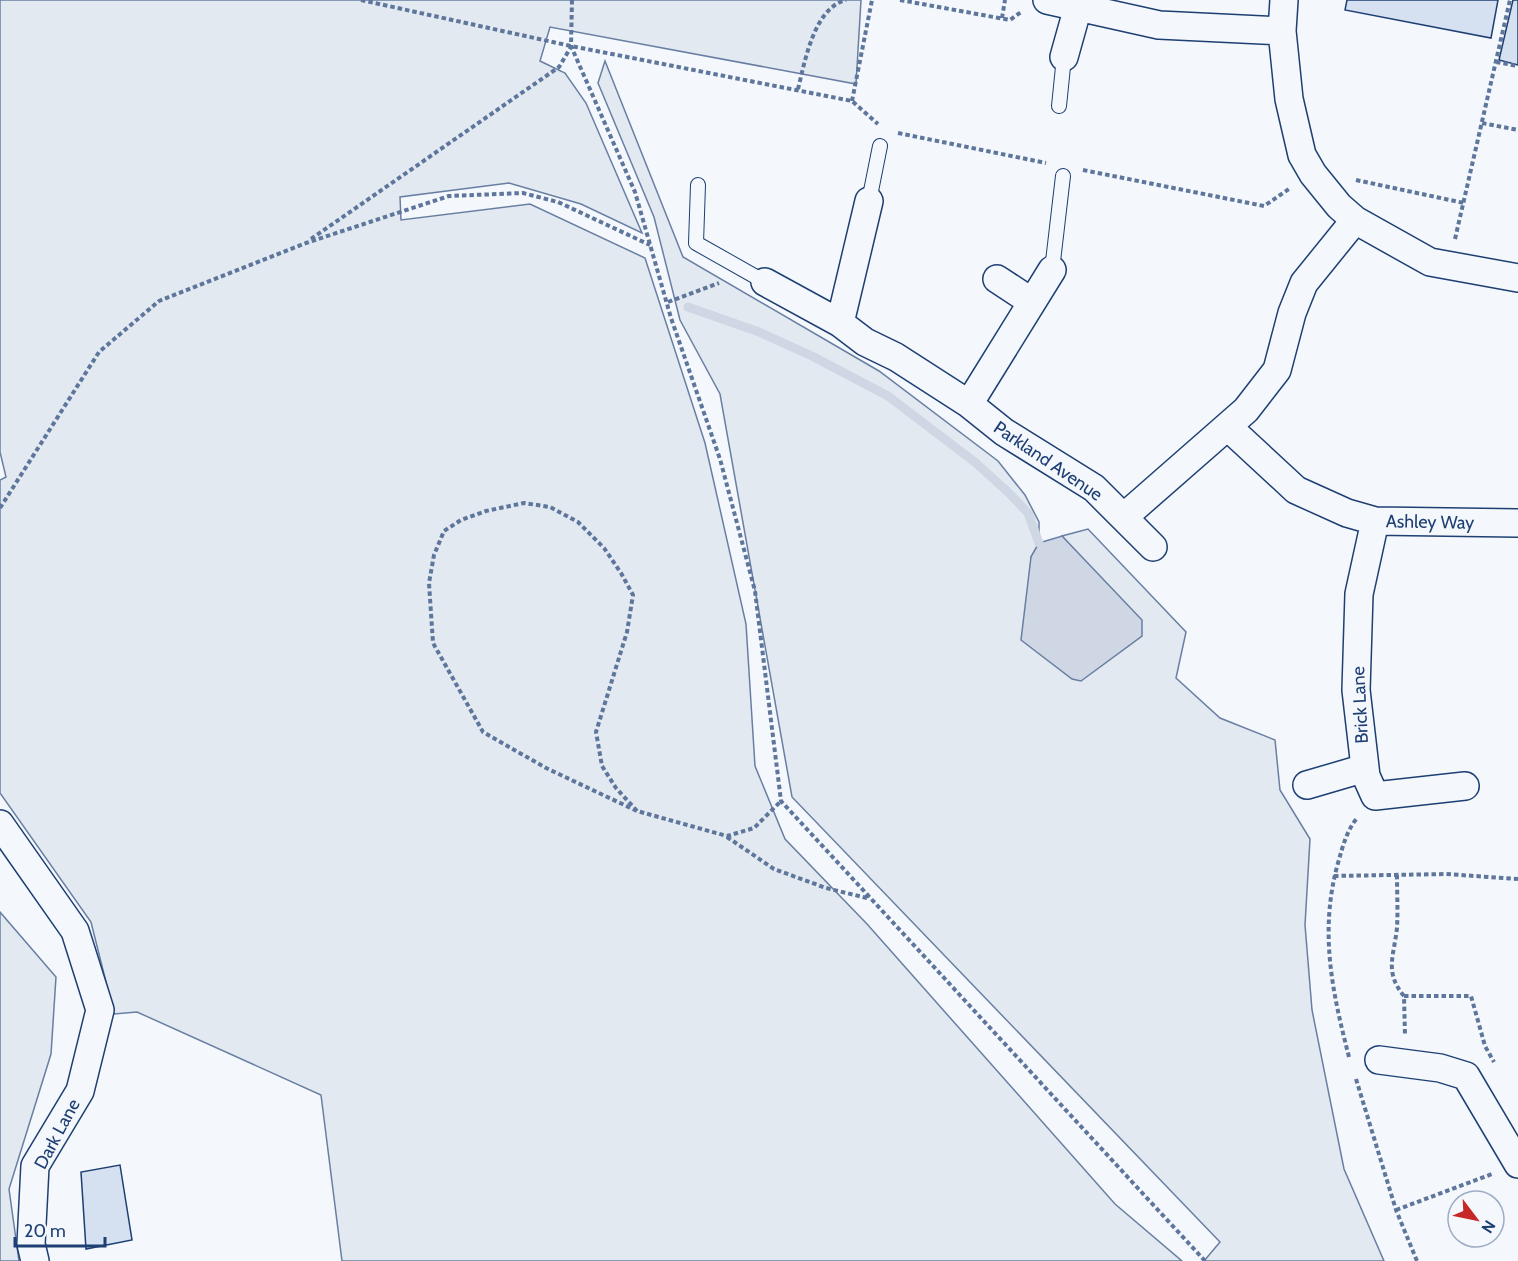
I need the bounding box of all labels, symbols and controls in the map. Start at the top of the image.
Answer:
street label: Parkland Avenue [989,417,1107,505]
street label: Ashley Way [1386,510,1474,534]
street label: Brick Lane [1347,666,1373,744]
street label: Dark Lane [29,1095,85,1173]
north arrow [1446,1189,1506,1249]
scale bar [15,1210,105,1248]
text: N [1477,1217,1499,1237]
text: 20 m [24,1220,66,1242]

